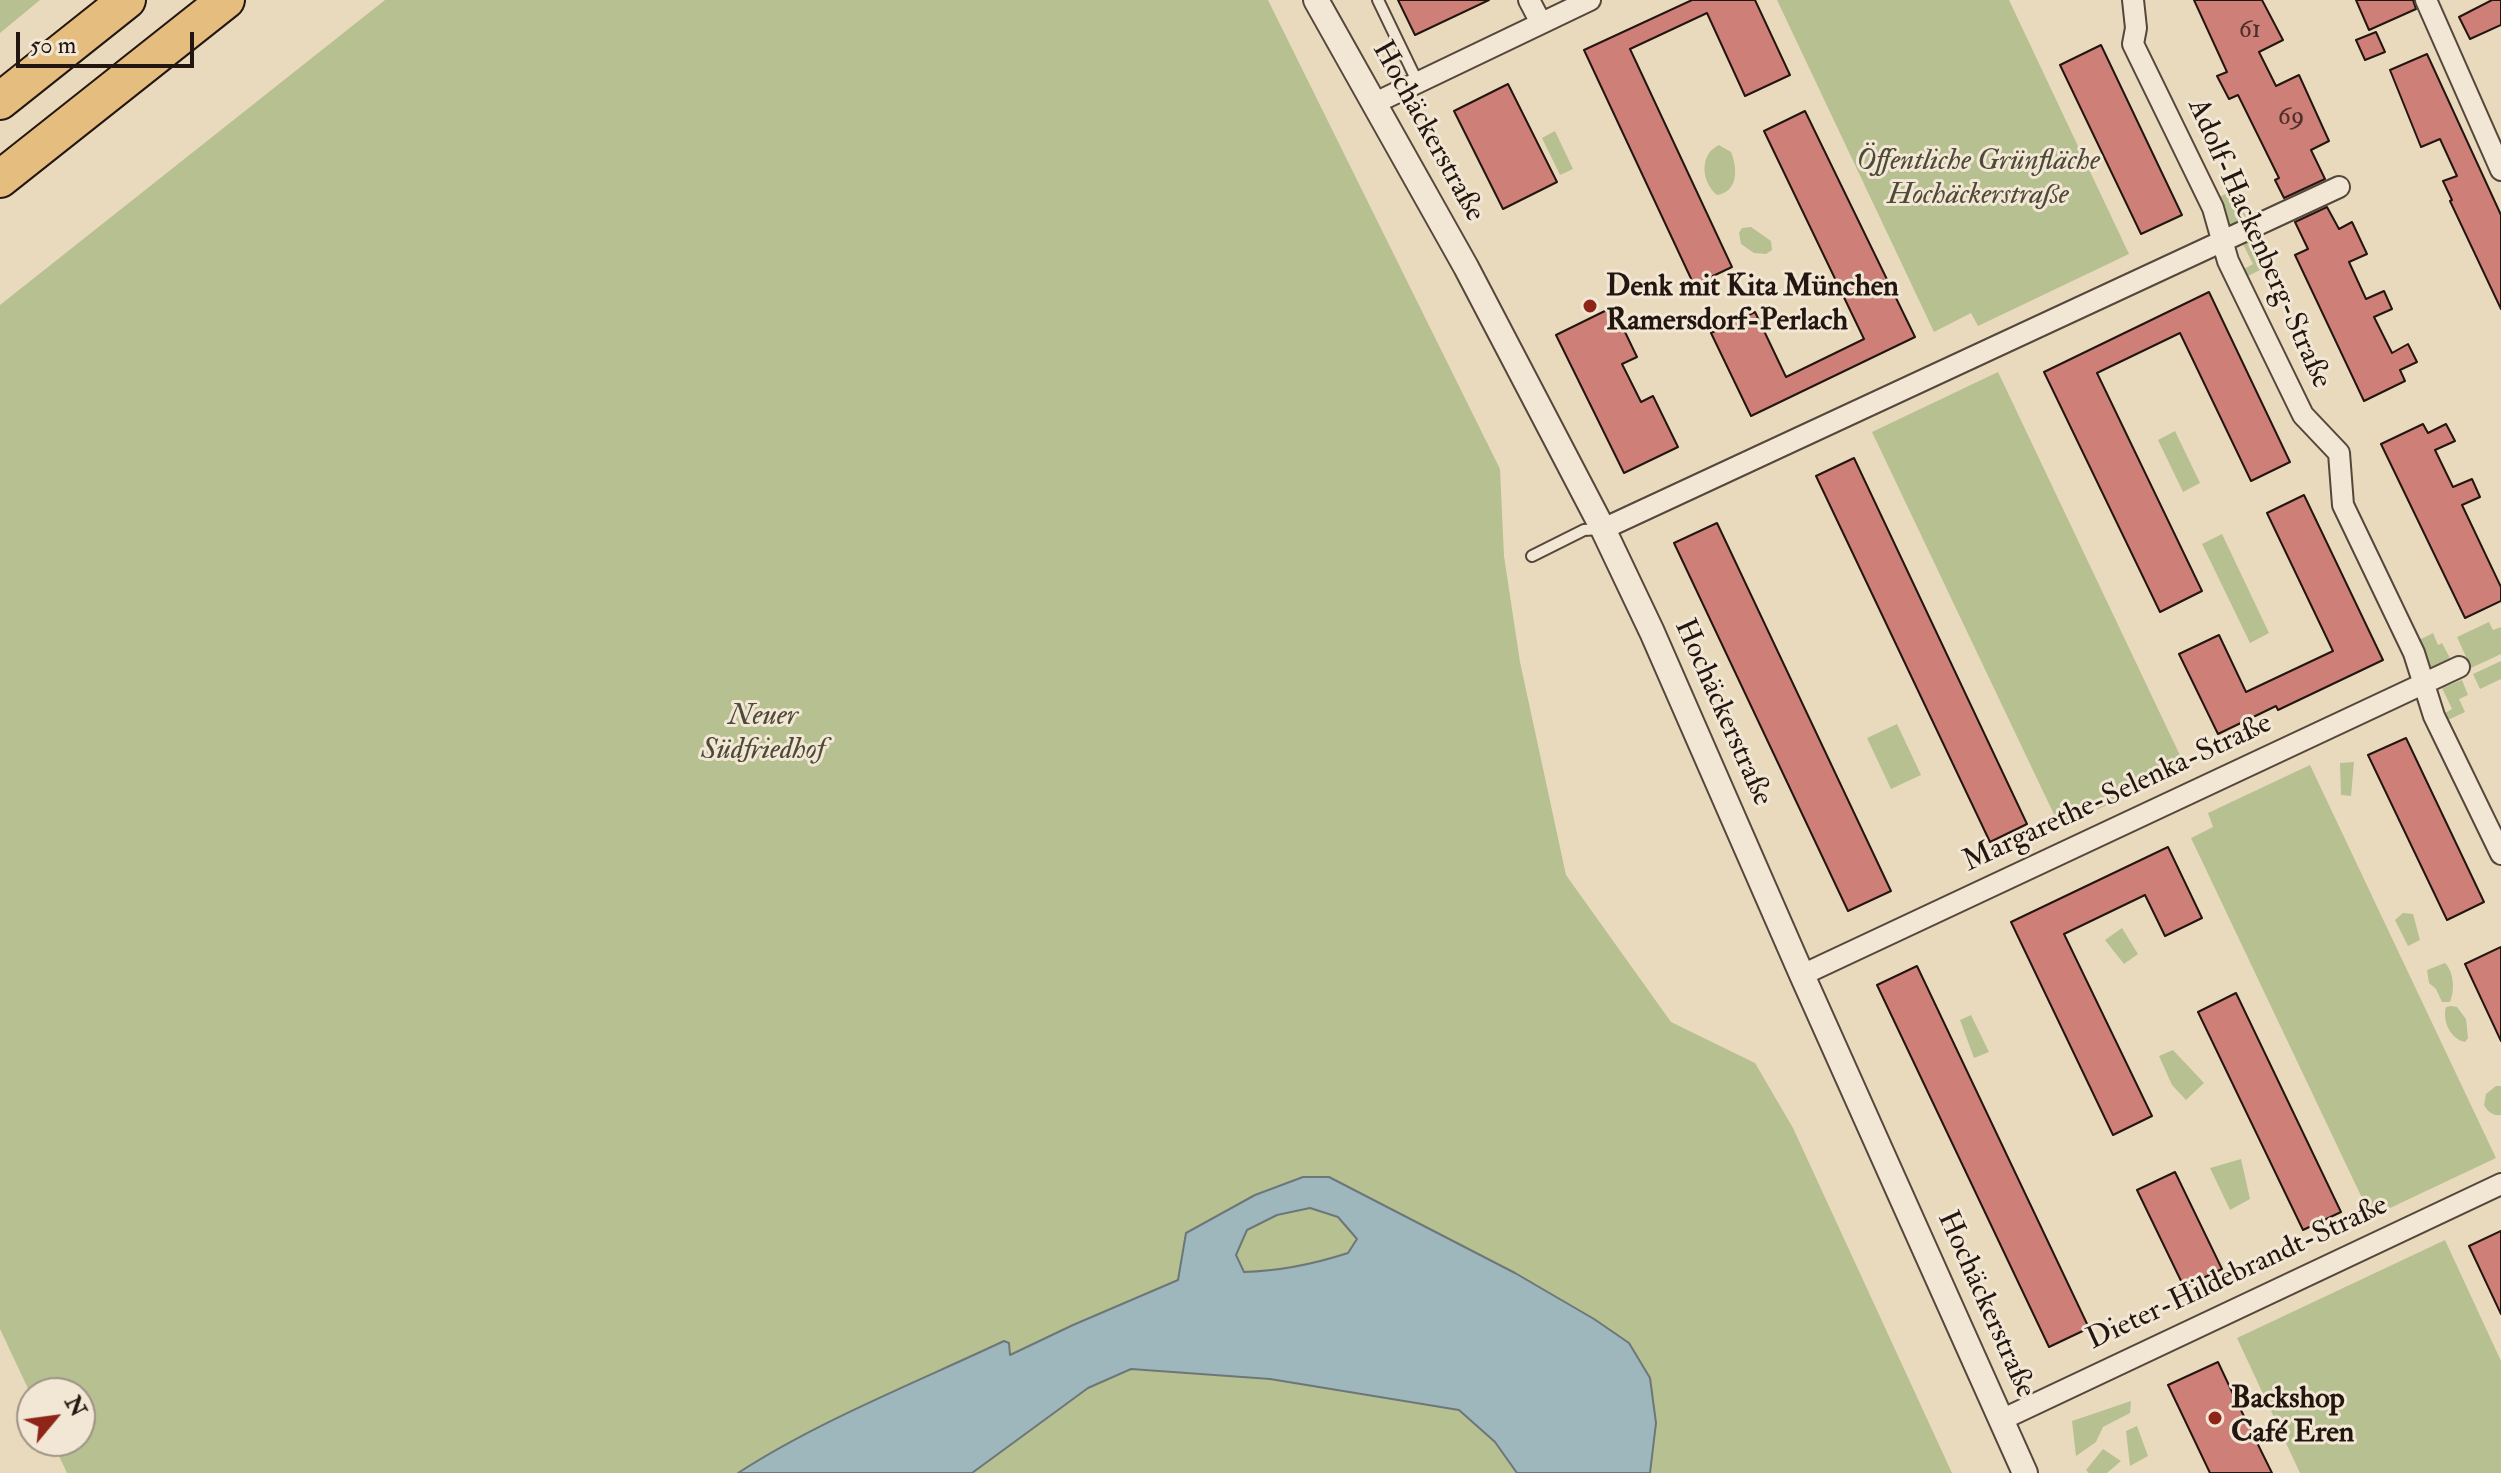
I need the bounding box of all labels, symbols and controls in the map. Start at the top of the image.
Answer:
house number: 61 [2239,15,2261,47]
scale bar [20,16,198,66]
text: 50 m [30,30,76,61]
street label: Hochäckerstraße [1363,35,1491,229]
street label: Adolf-Hackenberg-Straße [2178,94,2338,394]
house number: 69 [2278,102,2304,134]
park label: Öffentliche Grünfläche Hochäckerstraße [1856,145,2100,216]
place label: Denk mit Kita München Ramersdorf-Perlach [1606,271,1899,342]
marker: Denk mit Kita München Ramersdorf-Perlach [1581,297,1599,315]
street label: Hochäckerstraße [1665,614,1779,812]
park label: Neuer Südfriedhof [701,700,825,770]
street label: Margarethe-Selenka-Straße [1958,707,2278,881]
street label: Dieter-Hildebrandt-Straße [2082,1188,2394,1360]
street label: Hochäckerstraße [1928,1206,2042,1404]
north arrow [16,1377,96,1457]
place label: Backshop Café Eren [2231,1383,2354,1454]
text: N [58,1391,92,1422]
marker: Backshop Café Eren [2206,1409,2224,1427]

